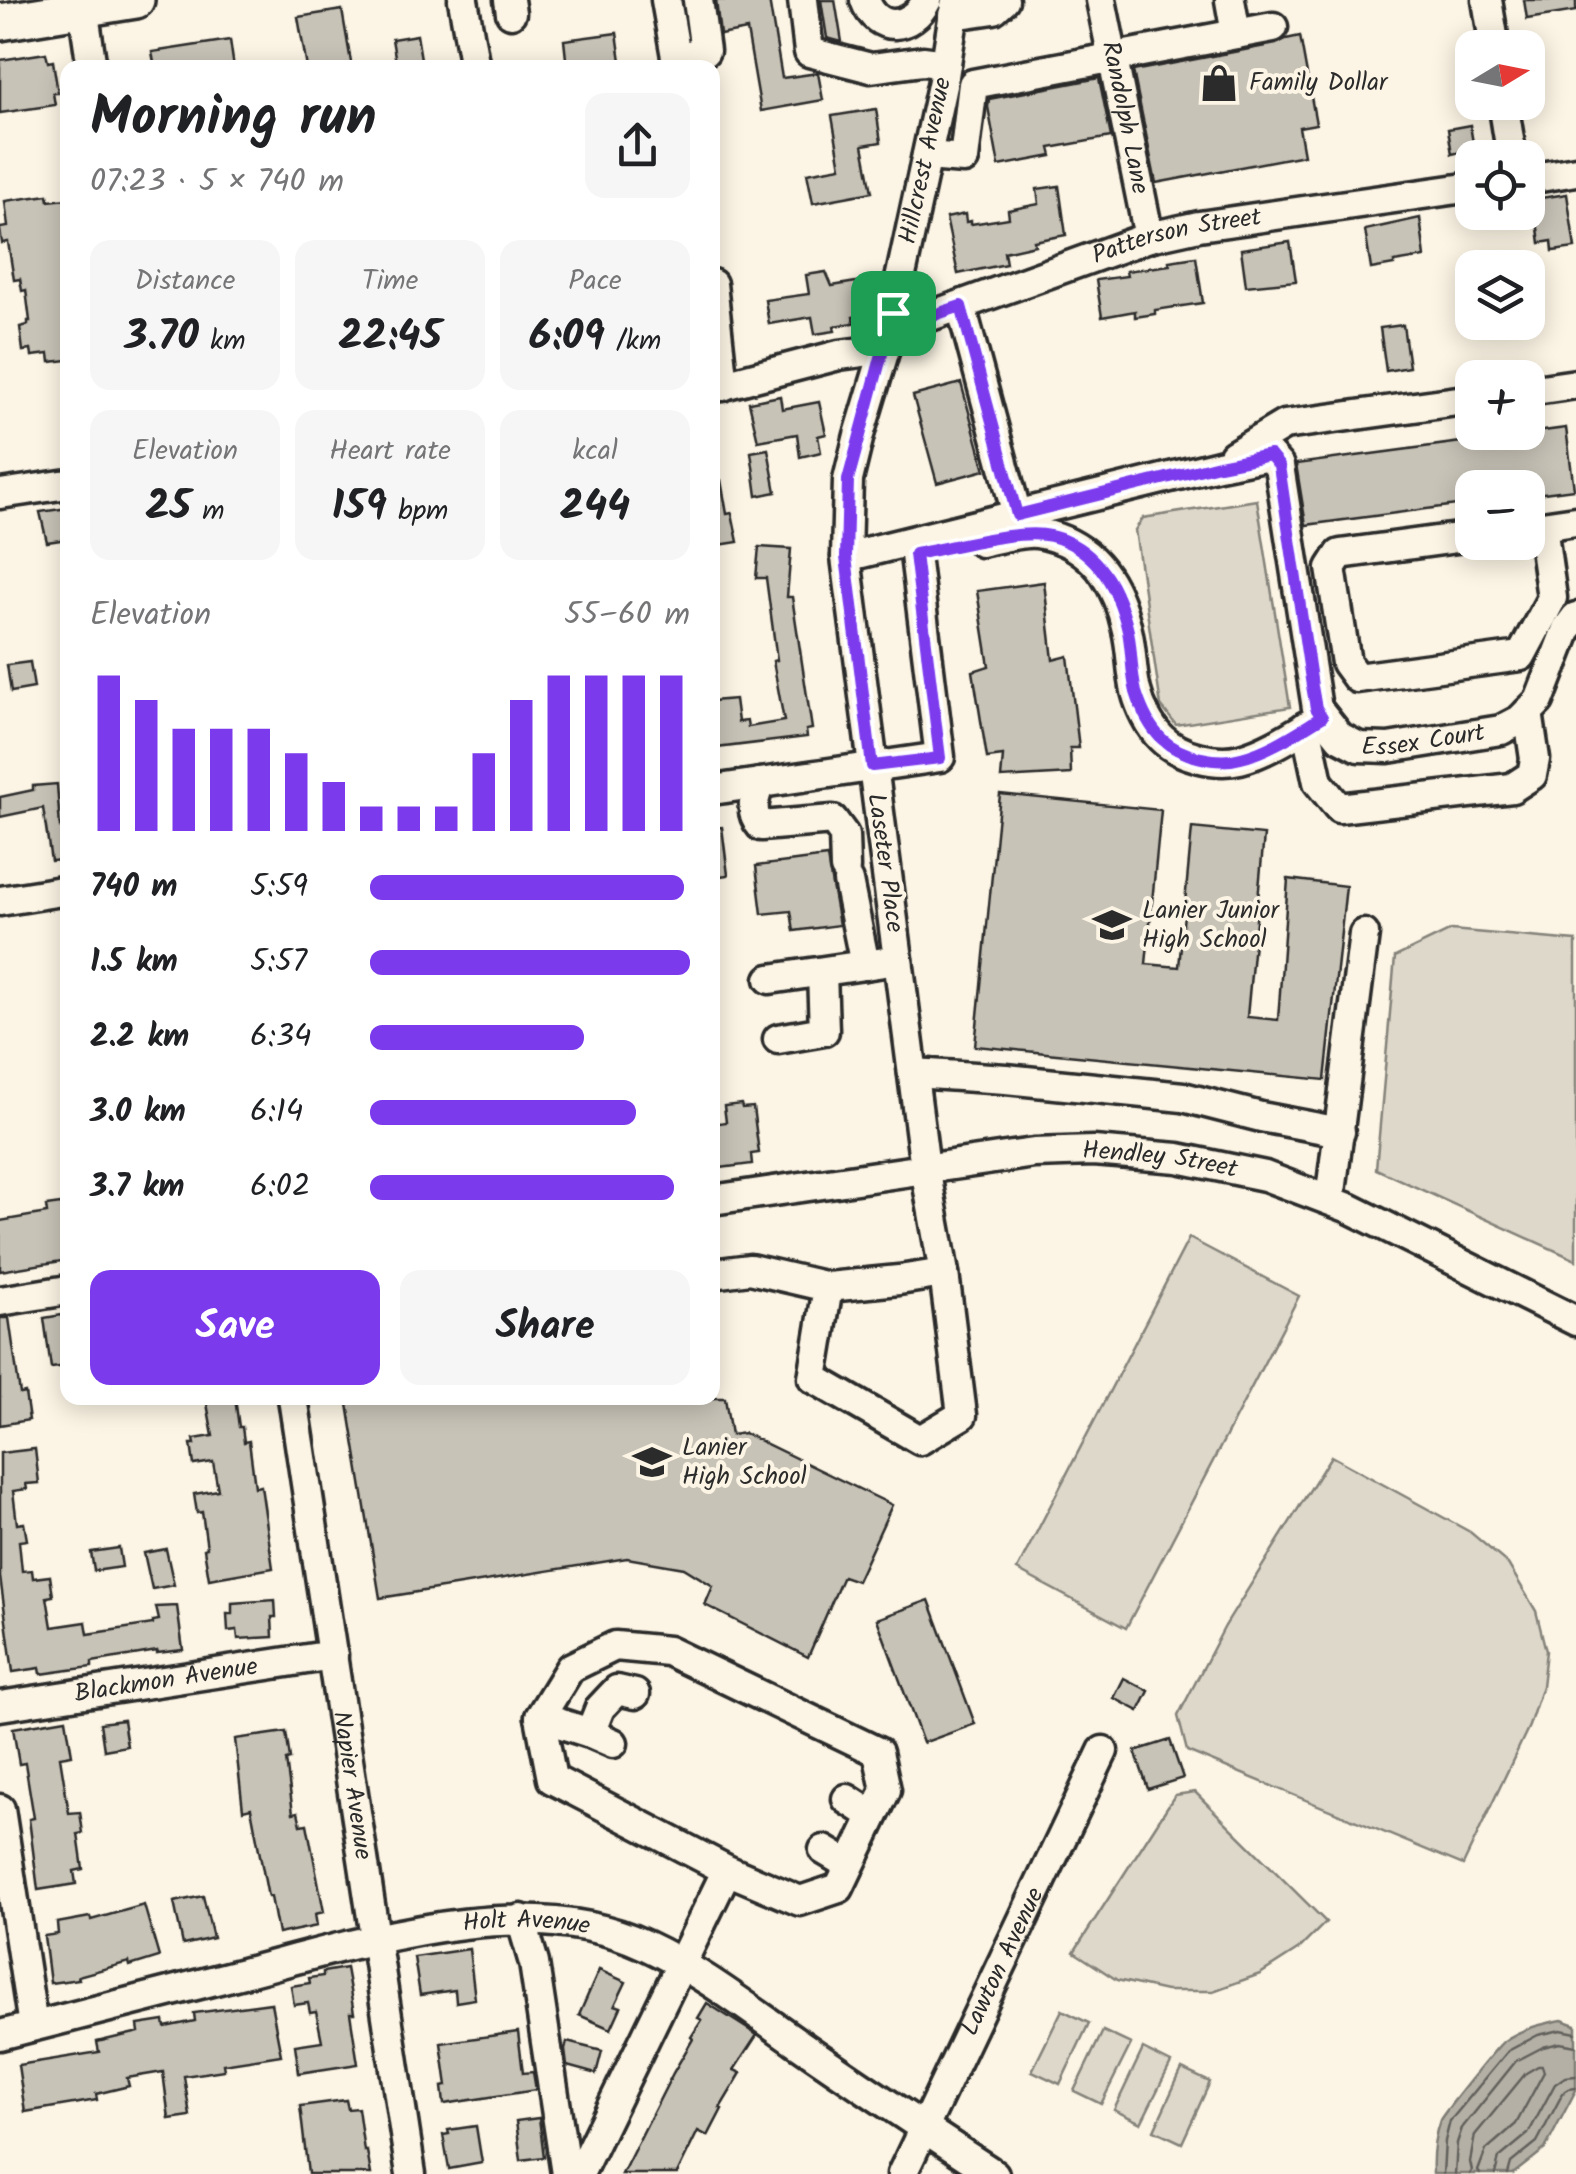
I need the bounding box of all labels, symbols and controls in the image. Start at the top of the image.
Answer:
north arrow [1455,30,1545,120]
map controls [1455,30,1545,560]
street label: Randolph Lane [1090,38,1160,198]
shop icon: Family Dollar [1198,62,1240,104]
place label: Family Dollar [1249,63,1389,103]
street label: Hillcrest Avenue [888,73,963,248]
text: Morning run [90,76,377,163]
button: share [585,93,690,198]
button: locate [1455,140,1545,230]
text: 07:23 · 5 × 740 m [90,157,344,208]
street label: Patterson Street [1087,197,1264,276]
button: layers [1455,250,1545,340]
text: Distance [135,259,235,304]
text: Time [362,259,418,304]
text: Pace [568,259,622,304]
pin [851,271,936,356]
icon: arrive [866,286,921,341]
text: 3.70 [125,304,199,371]
text: 22:45 [338,304,442,371]
text: 6:09 [529,304,605,371]
text: km [199,319,245,364]
text: /km [605,319,661,364]
button: + [1455,360,1545,450]
text: Elevation [132,429,238,474]
text: Heart rate [329,429,451,474]
text: kcal [572,429,618,474]
button: − [1455,470,1545,560]
text: 25 [145,474,191,541]
text: 159 [332,474,387,541]
text: 244 [560,474,630,541]
text: m [191,489,225,534]
text: bpm [387,489,448,534]
text: Elevation [90,590,211,641]
text: 55–60 m [564,590,690,641]
street label: Essex Court [1361,713,1488,768]
street label: Laseter Place [855,791,915,935]
text: 740 m [90,862,178,913]
text: 5:59 [250,862,308,913]
place label: Lanier Junior High School [1142,891,1281,960]
school or university icon: Lanier Junior High School [1091,904,1133,946]
text: 1.5 km [90,937,178,988]
text: 5:57 [250,937,307,988]
text: 2.2 km [90,1012,189,1063]
text: 6:34 [250,1012,312,1063]
text: 3.0 km [90,1087,186,1138]
text: 6:14 [250,1087,303,1138]
street label: Hendley Street [1082,1131,1242,1190]
text: 3.7 km [90,1162,185,1213]
text: 6:02 [250,1162,310,1213]
button: Save [90,1270,380,1385]
button: Share [400,1270,690,1385]
place label: Lanier High School [682,1428,807,1497]
school or university icon: Lanier High School [631,1441,673,1483]
street label: Blackmon Avenue [72,1647,260,1714]
street label: Napier Avenue [321,1708,383,1863]
street label: Lawton Avenue [950,1881,1055,2043]
street label: Holt Avenue [461,1900,594,1947]

